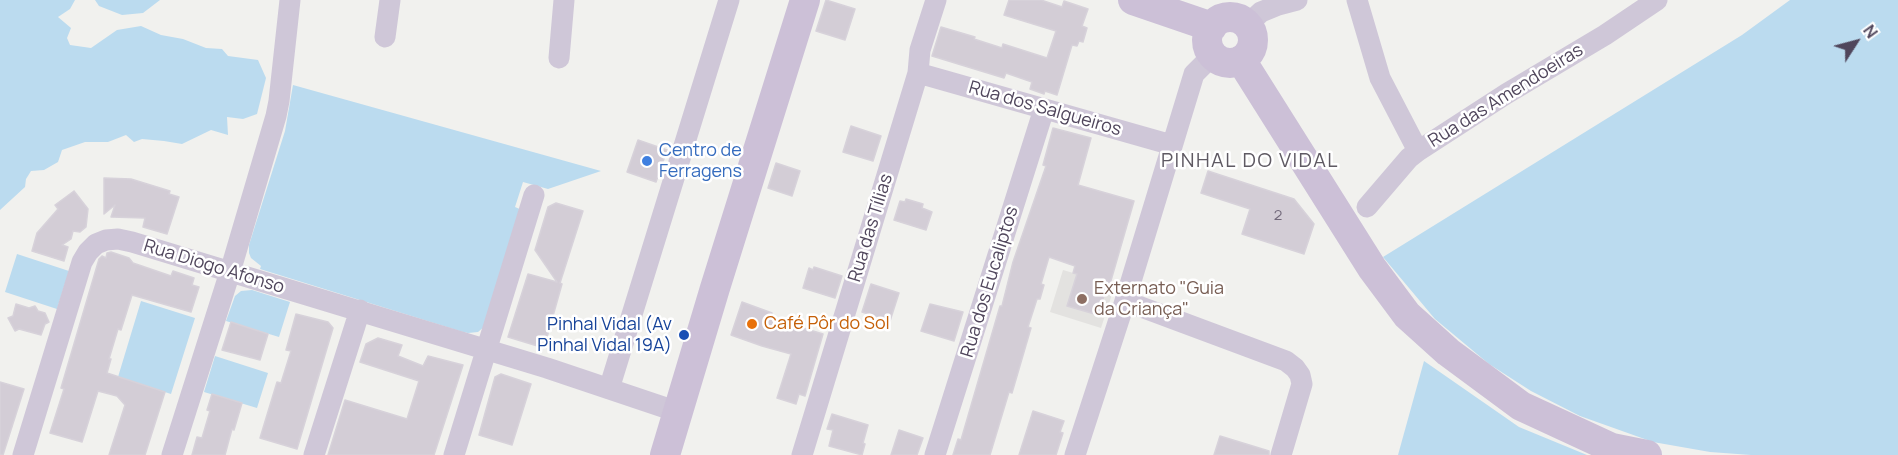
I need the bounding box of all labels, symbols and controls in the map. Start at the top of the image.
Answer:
north arrow [1826,12,1886,72]
text: N [1858,20,1883,43]
street label: Rua das Amendoeiras [1425,40,1587,152]
street label: Rua dos Salgueiros [966,77,1124,141]
place label: Centro de Ferragens [659,140,742,182]
district label: PINHAL DO VIDAL [1161,149,1339,173]
marker: Centro de Ferragens [640,154,654,168]
street label: Rua das Tílias [844,171,898,285]
street label: Rua dos Eucaliptos [957,204,1023,360]
house number: 2 [1274,207,1282,225]
street label: Rua Diogo Afonso [141,235,287,299]
place label: Externato "Guia da Criança" [1094,278,1224,320]
marker: Externato "Guia da Criança" [1075,292,1089,306]
place label: Café Pôr do Sol [764,313,890,335]
place label: Pinhal Vidal (Av Pinhal Vidal 19A) [537,314,672,356]
marker: Café Pôr do Sol [745,317,759,331]
marker: Pinhal Vidal (Av Pinhal Vidal 19A) [677,328,691,342]

